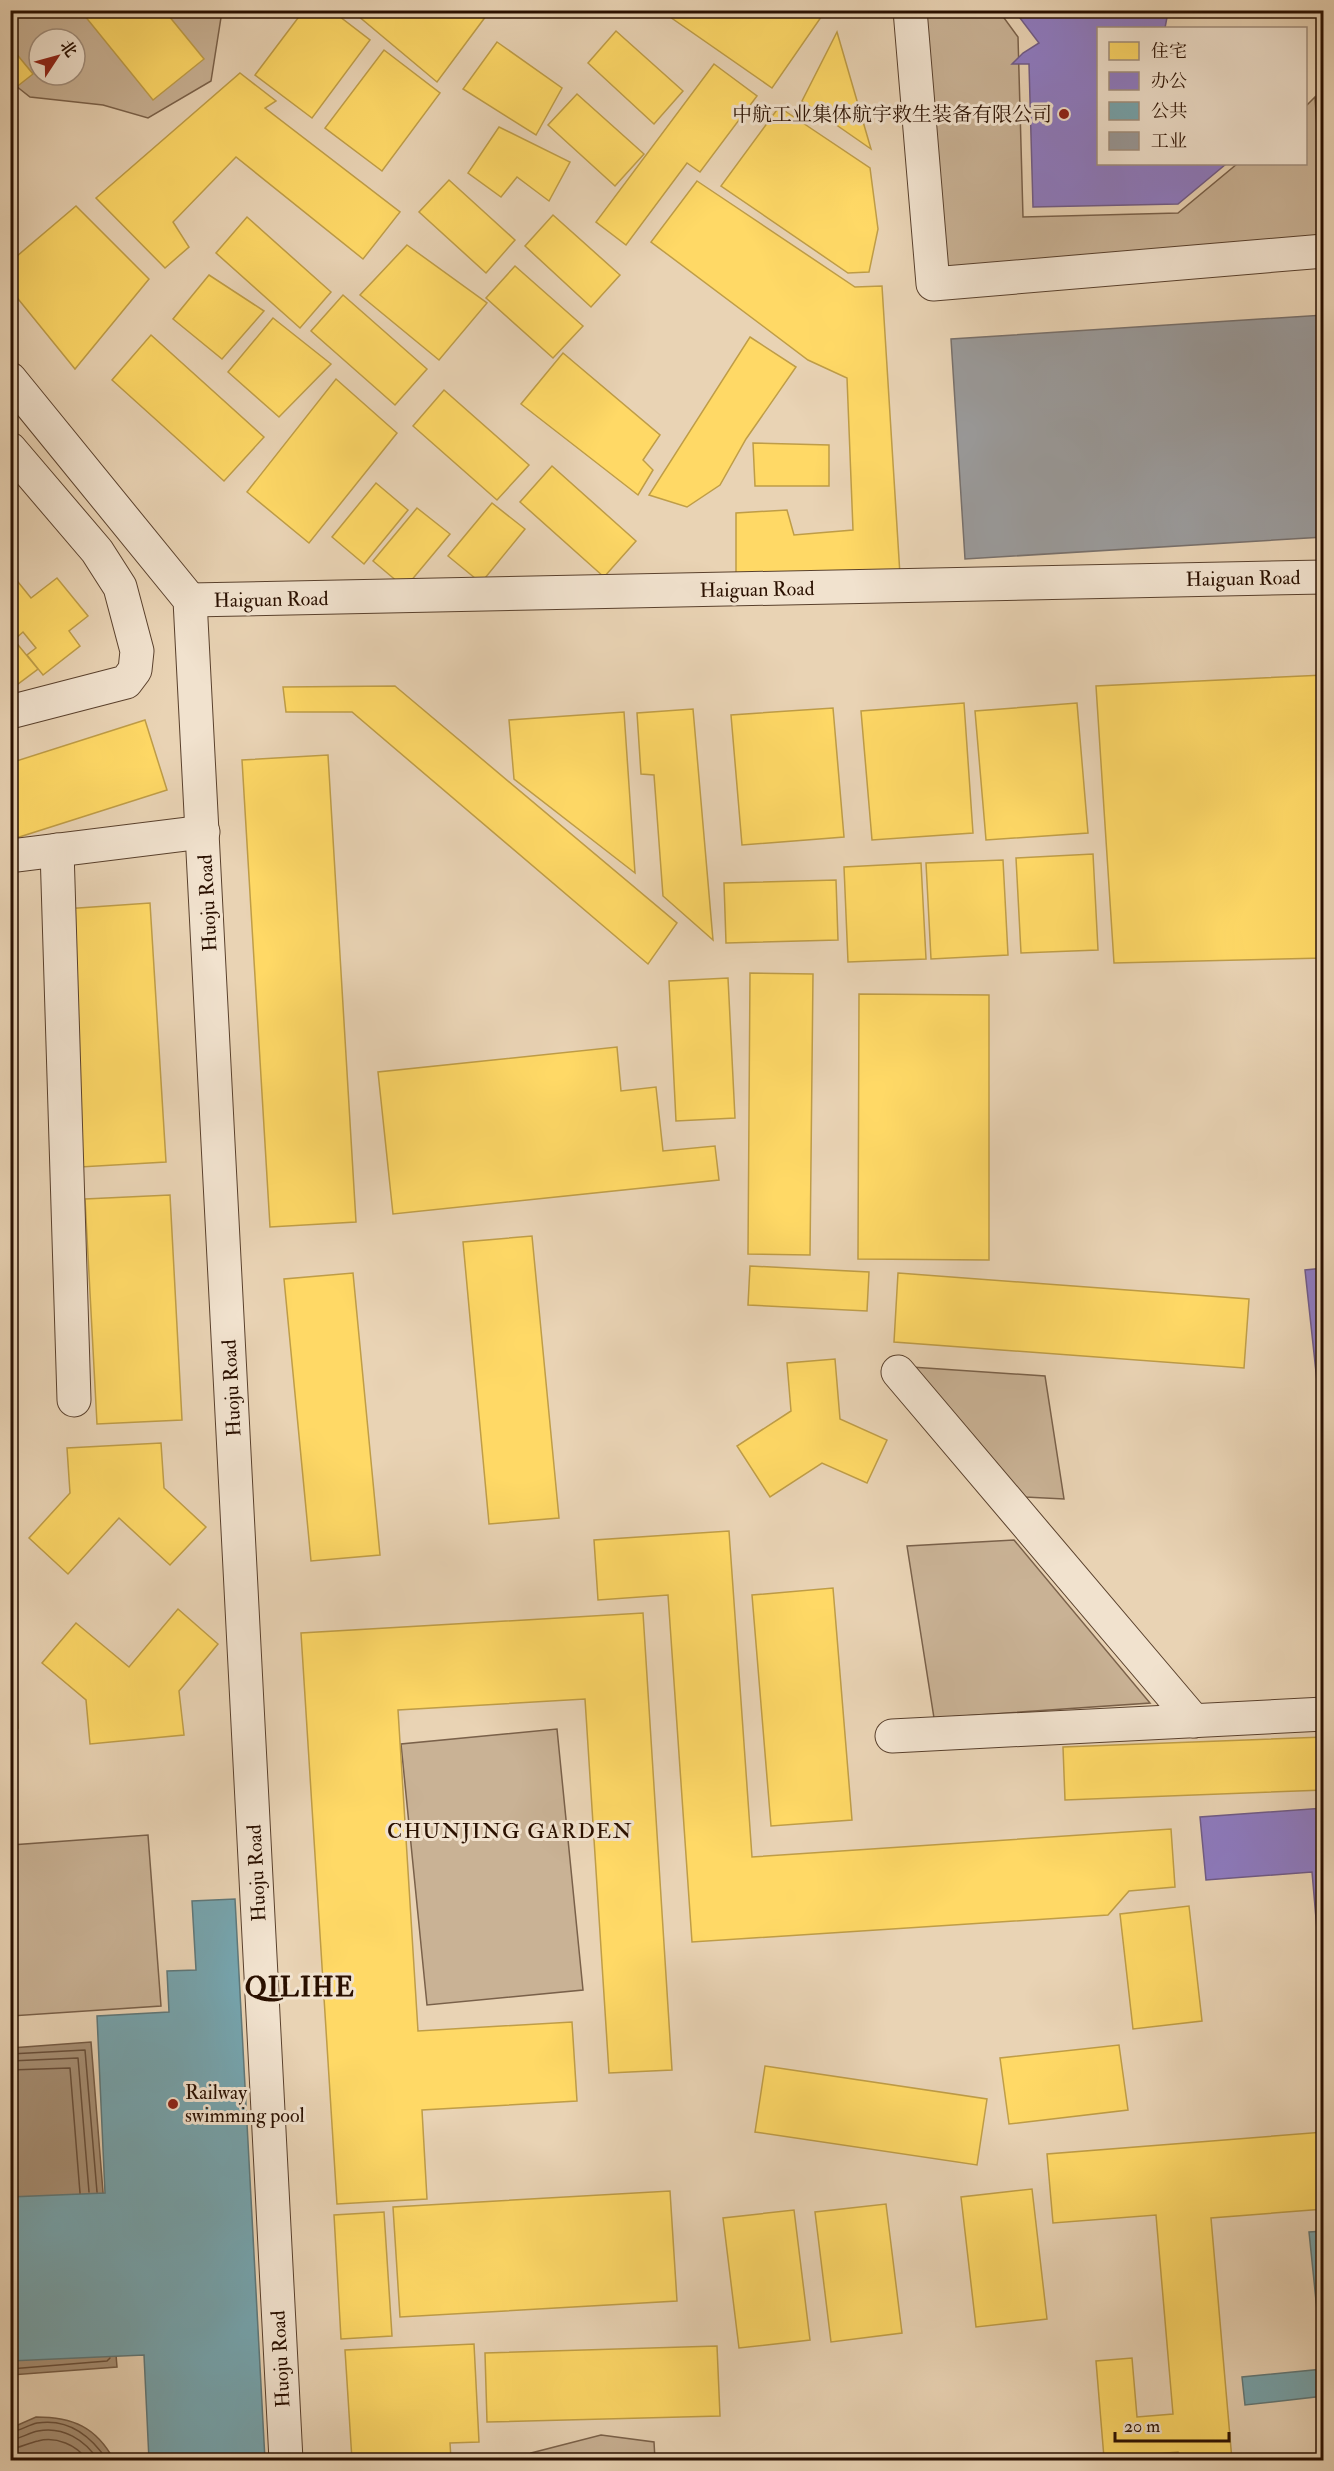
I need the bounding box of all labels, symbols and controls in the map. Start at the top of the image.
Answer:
north arrow [27,27,87,87]
legend [1097,27,1307,165]
text: 北 [56,36,81,61]
text: 住宅 [1151,40,1187,63]
text: 办公 [1151,70,1187,93]
text: 公共 [1151,100,1187,123]
place label: 中航工业集体航宇救生装备有限公司 [732,102,1052,127]
marker: 中航工业集体航宇救生装备有限公司 [1057,107,1071,121]
text: 工业 [1151,130,1187,153]
street label: Haiguan Road [1185,565,1301,592]
street label: Haiguan Road [699,576,815,603]
street label: Haiguan Road [213,586,329,613]
street label: Huoju Road [192,854,223,952]
street label: Huoju Road [216,1339,247,1437]
district label: CHUNJING GARDEN [387,1818,633,1845]
street label: Huoju Road [241,1824,272,1922]
district label: QILIHE [245,1972,355,2004]
place label: Railway swimming pool [185,2080,305,2129]
marker: Railway swimming pool [166,2097,180,2111]
street label: Huoju Road [265,2310,296,2408]
scale bar [1115,2405,1229,2443]
text: 20 m [1124,2415,1160,2438]

